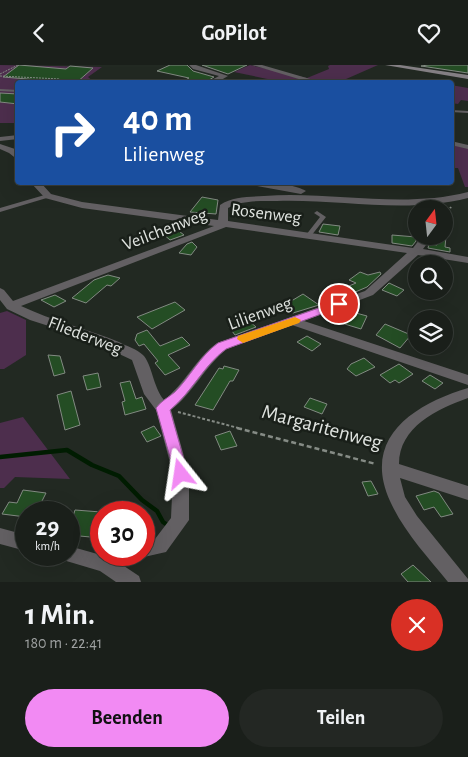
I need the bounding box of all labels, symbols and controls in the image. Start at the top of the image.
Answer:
icon: back [25,19,53,47]
icon: heart [415,19,443,47]
text: GoPilot [201,22,267,44]
icon: right [40,100,105,165]
text: 40 m [123,102,192,137]
text: Lilienweg [123,143,204,165]
north arrow [408,200,452,245]
map controls [408,200,453,355]
street label: Rosenweg [230,201,302,227]
street label: Veilchenweg [120,206,210,254]
button: search [408,255,453,300]
pin [318,283,360,325]
icon: arrive [325,290,353,318]
street label: Lilienweg [226,294,295,334]
button: layers [408,310,453,355]
street label: Fliederweg [46,314,125,358]
street label: Margaritenweg [259,401,385,453]
position arrow [154,447,206,499]
speed limit sign: 30 [90,501,155,566]
text: 29 [36,515,59,540]
text: km/h [35,540,60,552]
button: close [391,599,443,651]
text: 1 Min. [25,600,95,630]
text: 180 m · 22:41 [25,635,102,651]
button: Beenden [25,689,229,747]
button: Teilen [239,689,443,747]

